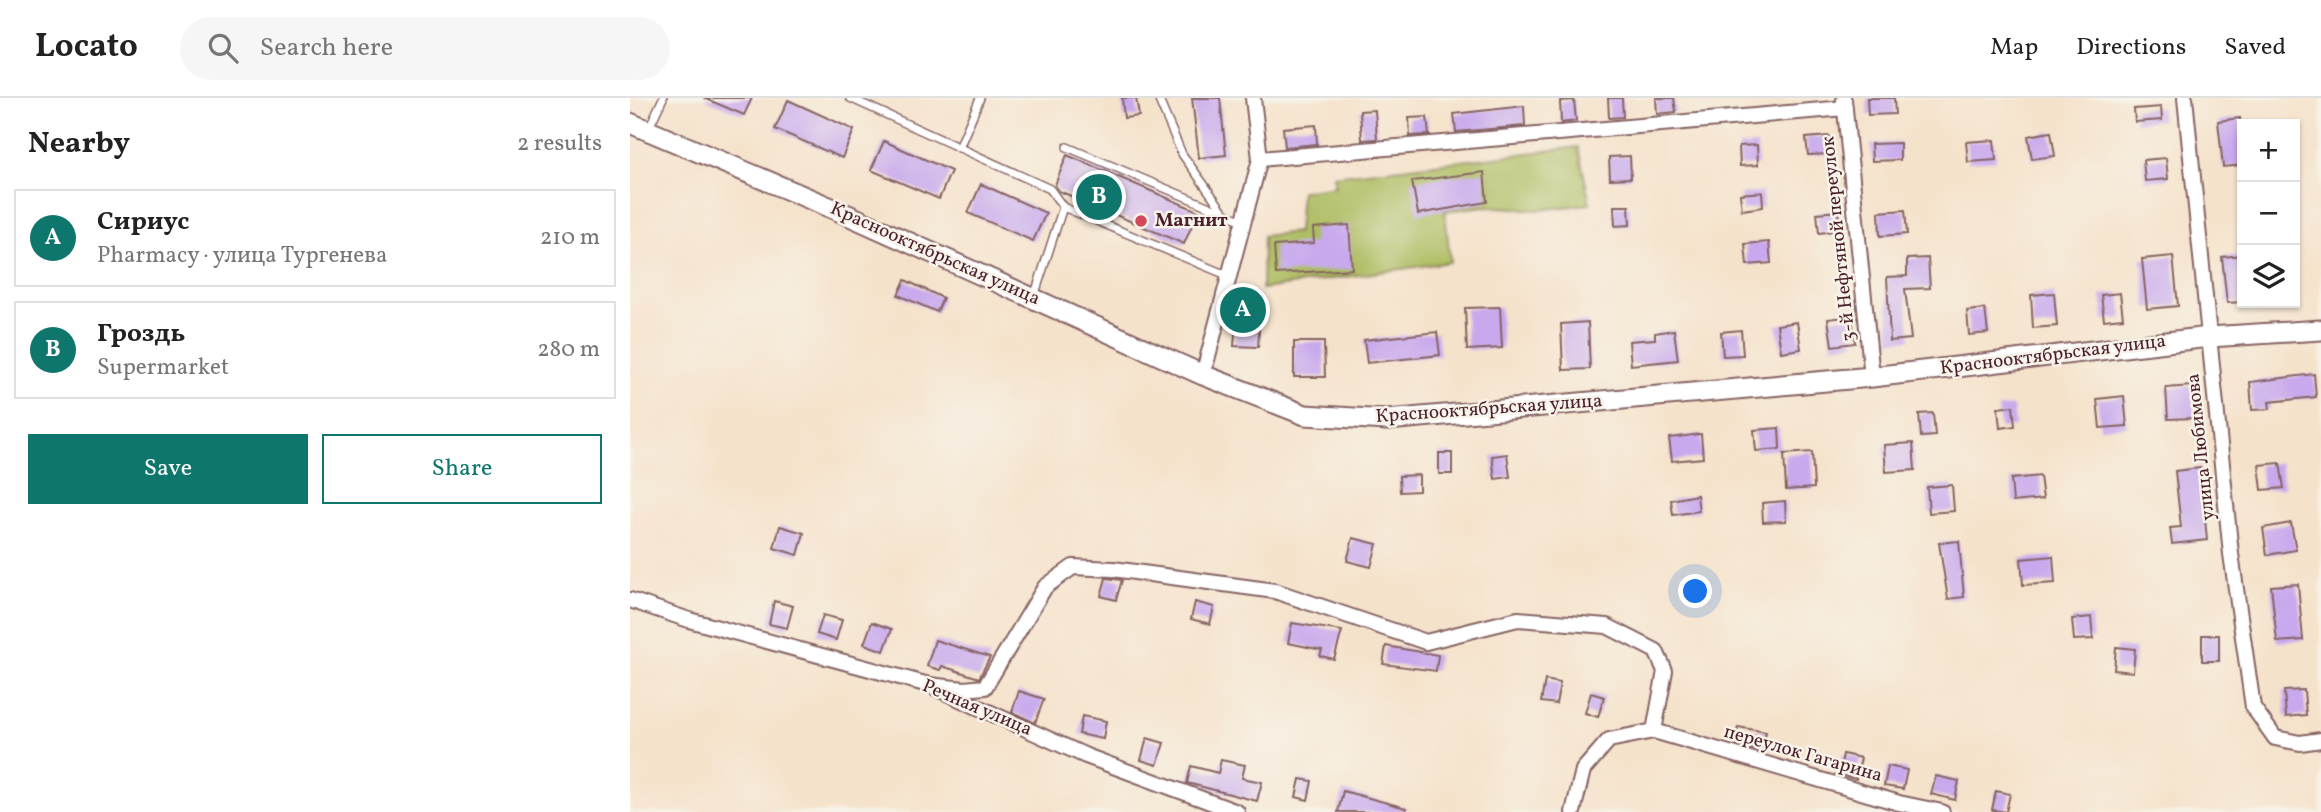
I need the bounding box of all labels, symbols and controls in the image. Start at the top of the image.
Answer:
search box [180,17,670,80]
text: Locato [35,25,138,71]
icon: search [204,29,242,67]
text: Search here [260,30,393,66]
text: Map [1990,31,2038,65]
text: Directions [2076,31,2186,65]
text: Saved [2224,31,2286,65]
map controls [2237,119,2300,308]
button: + [2237,119,2300,182]
text: Nearby [28,123,130,165]
text: 2 results [517,128,602,160]
street label: 3-й Нефтяной переулок [1815,135,1863,343]
pin: B [1076,171,1122,223]
button: − [2237,182,2300,245]
street label: Краснооктябрьская улица [826,196,1044,312]
text: Сириус [97,204,189,240]
place label: Магнит [1155,208,1228,234]
marker: Магнит [1133,213,1149,229]
text: A [45,222,61,254]
text: 210 m [540,222,600,254]
text: Pharmacy · улица Тургенева [97,240,387,272]
button: layers [2237,245,2300,308]
pin: A [1220,284,1266,336]
text: Гроздь [97,316,185,352]
street label: Краснооктябрьская улица [1939,328,2167,382]
text: B [45,334,61,366]
text: 280 m [537,334,600,366]
text: Supermarket [97,352,229,384]
street label: улица Любимова [2180,372,2222,522]
street label: Краснооктябрьская улица [1375,388,1603,430]
button: Save [28,434,308,504]
button: Share [322,434,602,504]
your location [1678,574,1712,608]
street label: Речная улица [918,673,1036,743]
street label: переулок Гагарина [1721,719,1885,789]

